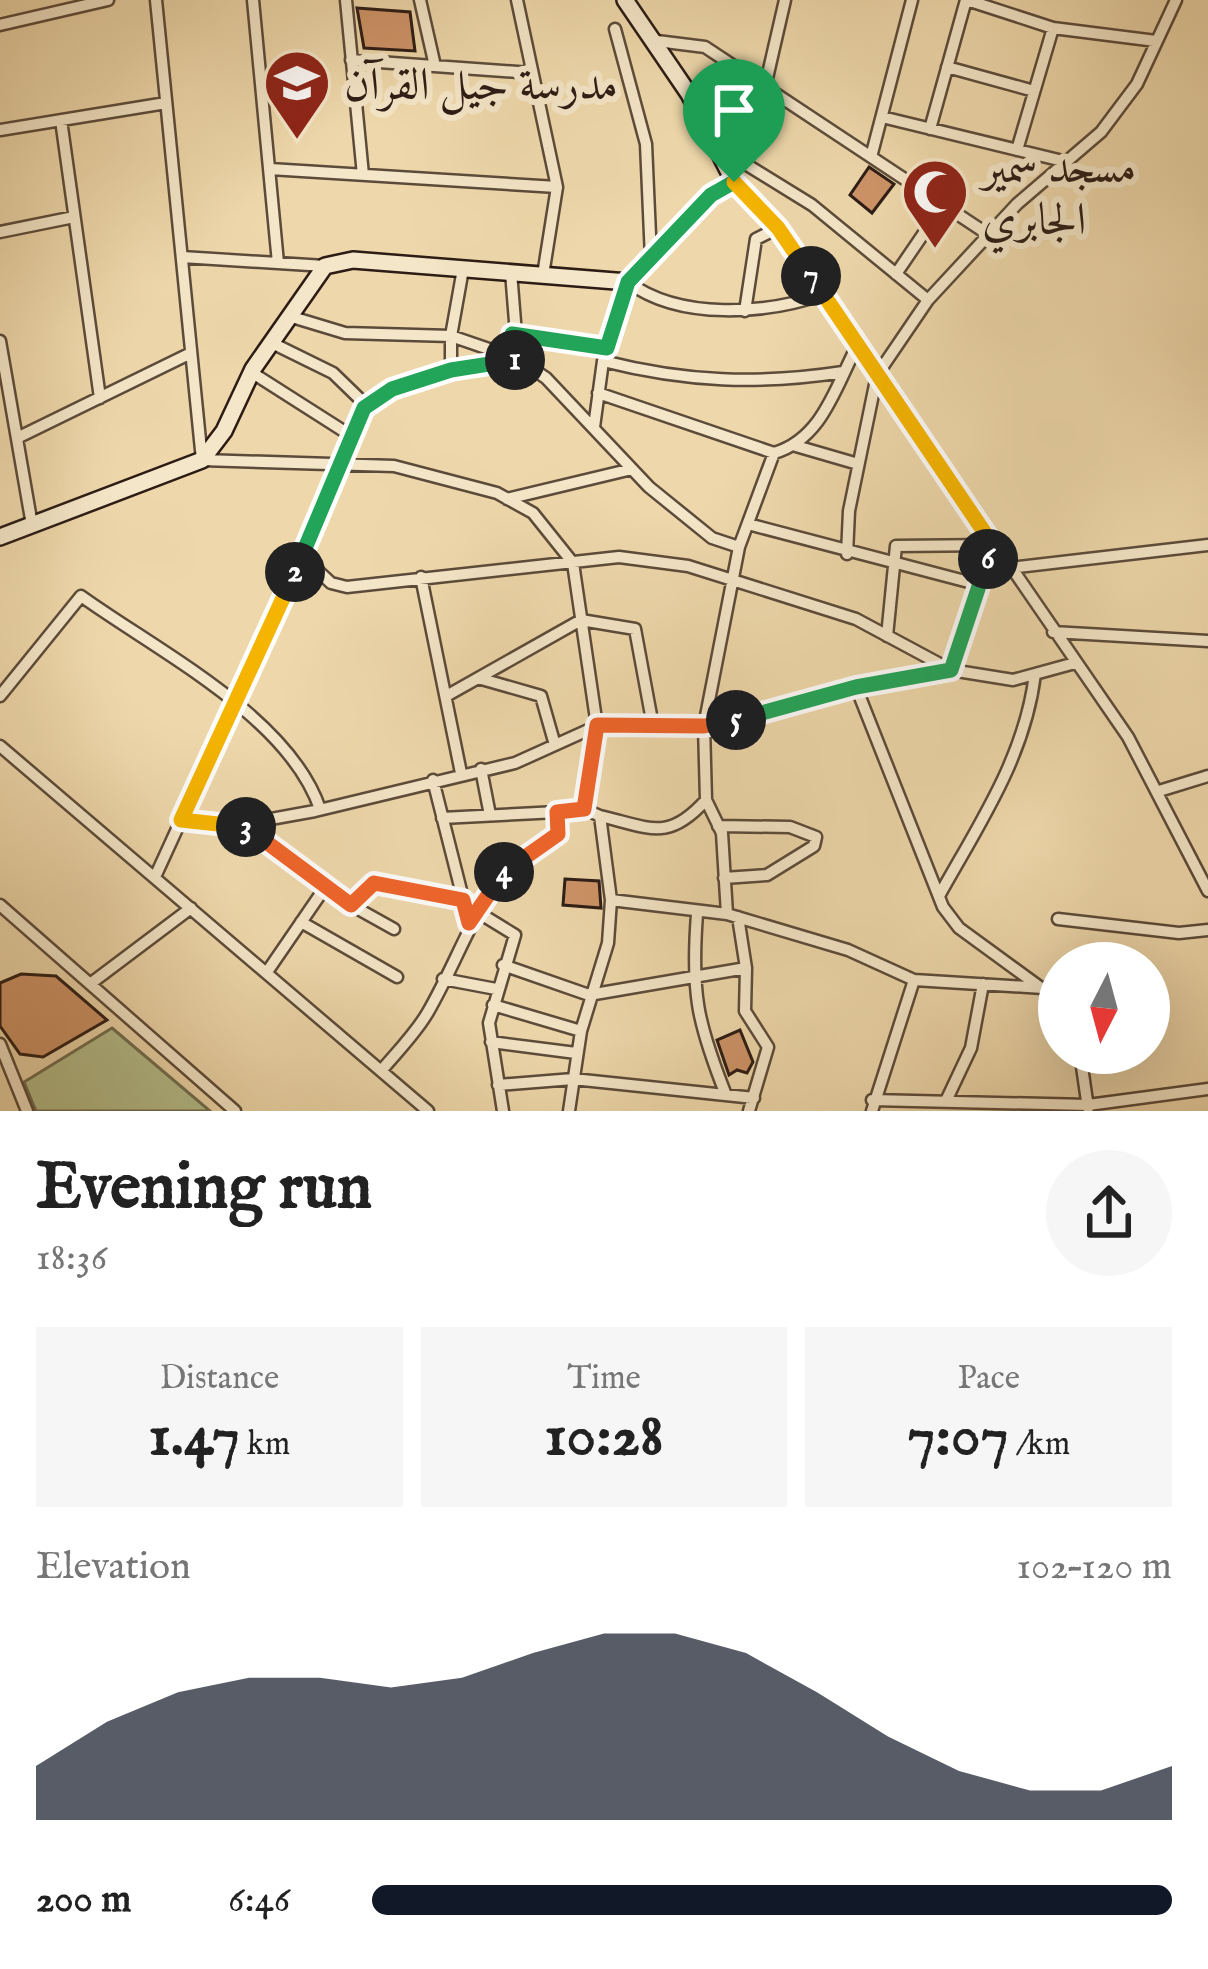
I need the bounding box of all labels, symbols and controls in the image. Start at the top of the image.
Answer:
school or university icon: مدرسة جيل القرآن [262,48,332,142]
place label: مدرسة جيل القرآن [344,58,618,115]
pin [683,59,785,182]
icon: arrive [701,77,767,143]
place label: مسجد سمير الجابري [978,141,1136,254]
mosque icon: مسجد سمير الجابري [900,157,970,251]
pin: 7 [781,246,841,306]
text: 7 [803,255,819,297]
pin: 1 [485,330,545,390]
text: 1 [509,339,521,381]
pin: 6 [958,529,1018,589]
text: 6 [981,538,995,580]
pin: 2 [265,542,325,602]
text: 2 [287,551,303,593]
pin: 5 [706,690,766,750]
text: 5 [730,699,742,741]
pin: 3 [216,797,276,857]
text: 3 [240,806,252,848]
pin: 4 [474,842,534,902]
text: 4 [496,851,512,893]
north arrow [1038,942,1170,1074]
map controls [1038,942,1170,1074]
text: Evening run [36,1147,372,1231]
button: share [1046,1150,1172,1276]
text: 18:36 [36,1234,107,1283]
text: Distance [160,1358,279,1400]
text: Time [567,1358,641,1400]
text: Pace [957,1358,1020,1400]
text: 1.47 [149,1400,240,1476]
text: 10:28 [544,1400,664,1476]
text: 7:07 [907,1400,1009,1476]
text: km [240,1424,290,1466]
text: /km [1009,1424,1070,1466]
text: Elevation [36,1543,191,1592]
text: 102–120 m [1017,1543,1172,1592]
text: 200 m [36,1876,131,1925]
text: 6:46 [228,1876,290,1925]

